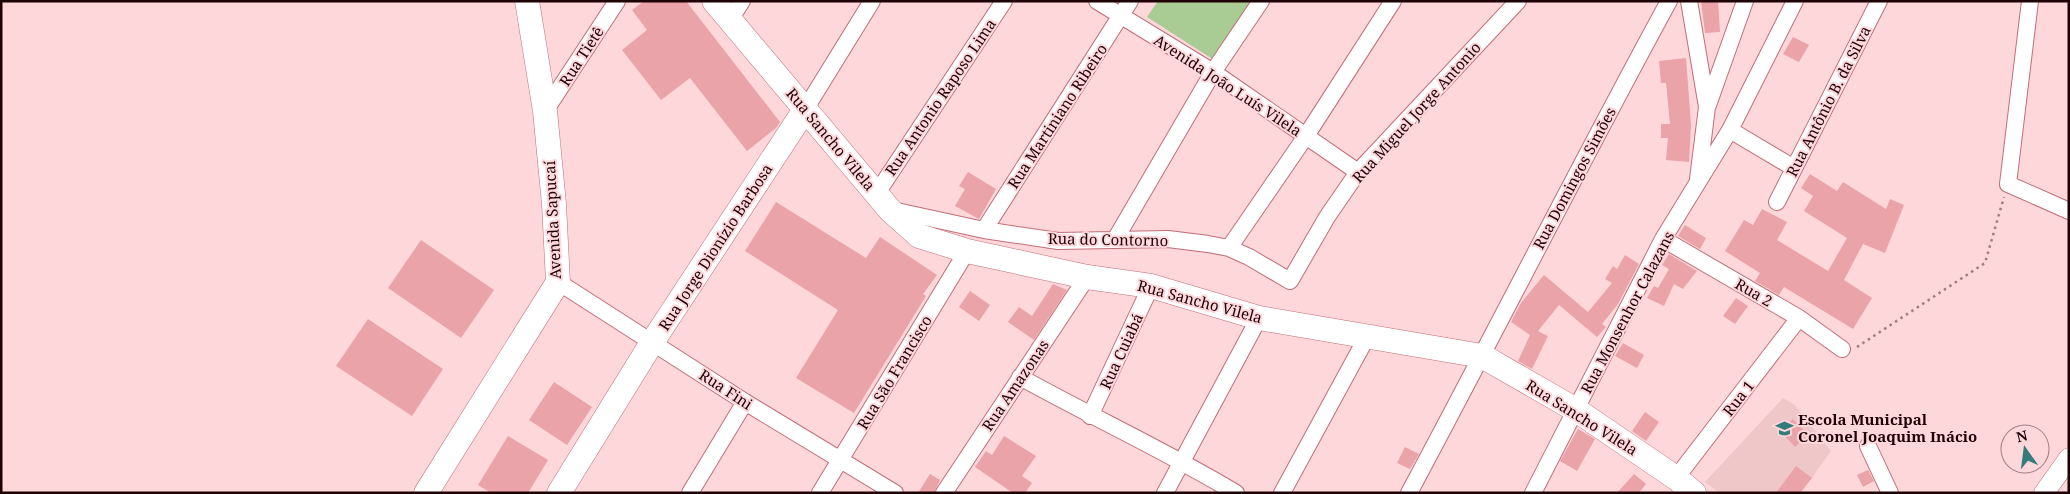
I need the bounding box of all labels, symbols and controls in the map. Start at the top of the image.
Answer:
street label: Rua Antonio Raposo Lima [880,15,1000,179]
street label: Rua Tietê [554,22,608,90]
street label: Rua Antônio B. da Silva [1781,22,1875,180]
street label: Avenida João Luís Vilela [1150,30,1306,140]
street label: Rua Miguel Jorge Antonio [1347,37,1485,187]
street label: Rua Martiniano Ribeiro [1003,40,1111,192]
street label: Rua Sancho Vilela [782,83,880,195]
street label: Rua Domingos Simões [1528,103,1620,252]
street label: Avenida Sapucaí [539,160,565,280]
street label: Rua Jorge Dionízio Barbosa [653,160,777,334]
street label: Rua Monsenhor Calazans [1576,227,1678,397]
street label: Rua do Contorno [1048,228,1168,250]
street label: Rua 2 [1732,273,1776,311]
street label: Rua Sancho Vilela [1136,275,1264,327]
street label: Rua Cuiabá [1095,310,1147,392]
street label: Rua São Francisco [852,311,936,433]
street label: Rua Amazonas [977,335,1053,435]
street label: Rua Fini [695,364,757,414]
street label: Rua Sancho Vilela [1522,375,1642,459]
street label: Rua 1 [1718,376,1758,420]
place label: Escola Municipal Coronel Joaquim Inácio [1798,409,1977,446]
school or university icon: Escola Municipal Coronel Joaquim Inácio [1774,418,1794,438]
north arrow [2000,424,2050,474]
text: N [2014,425,2029,446]

